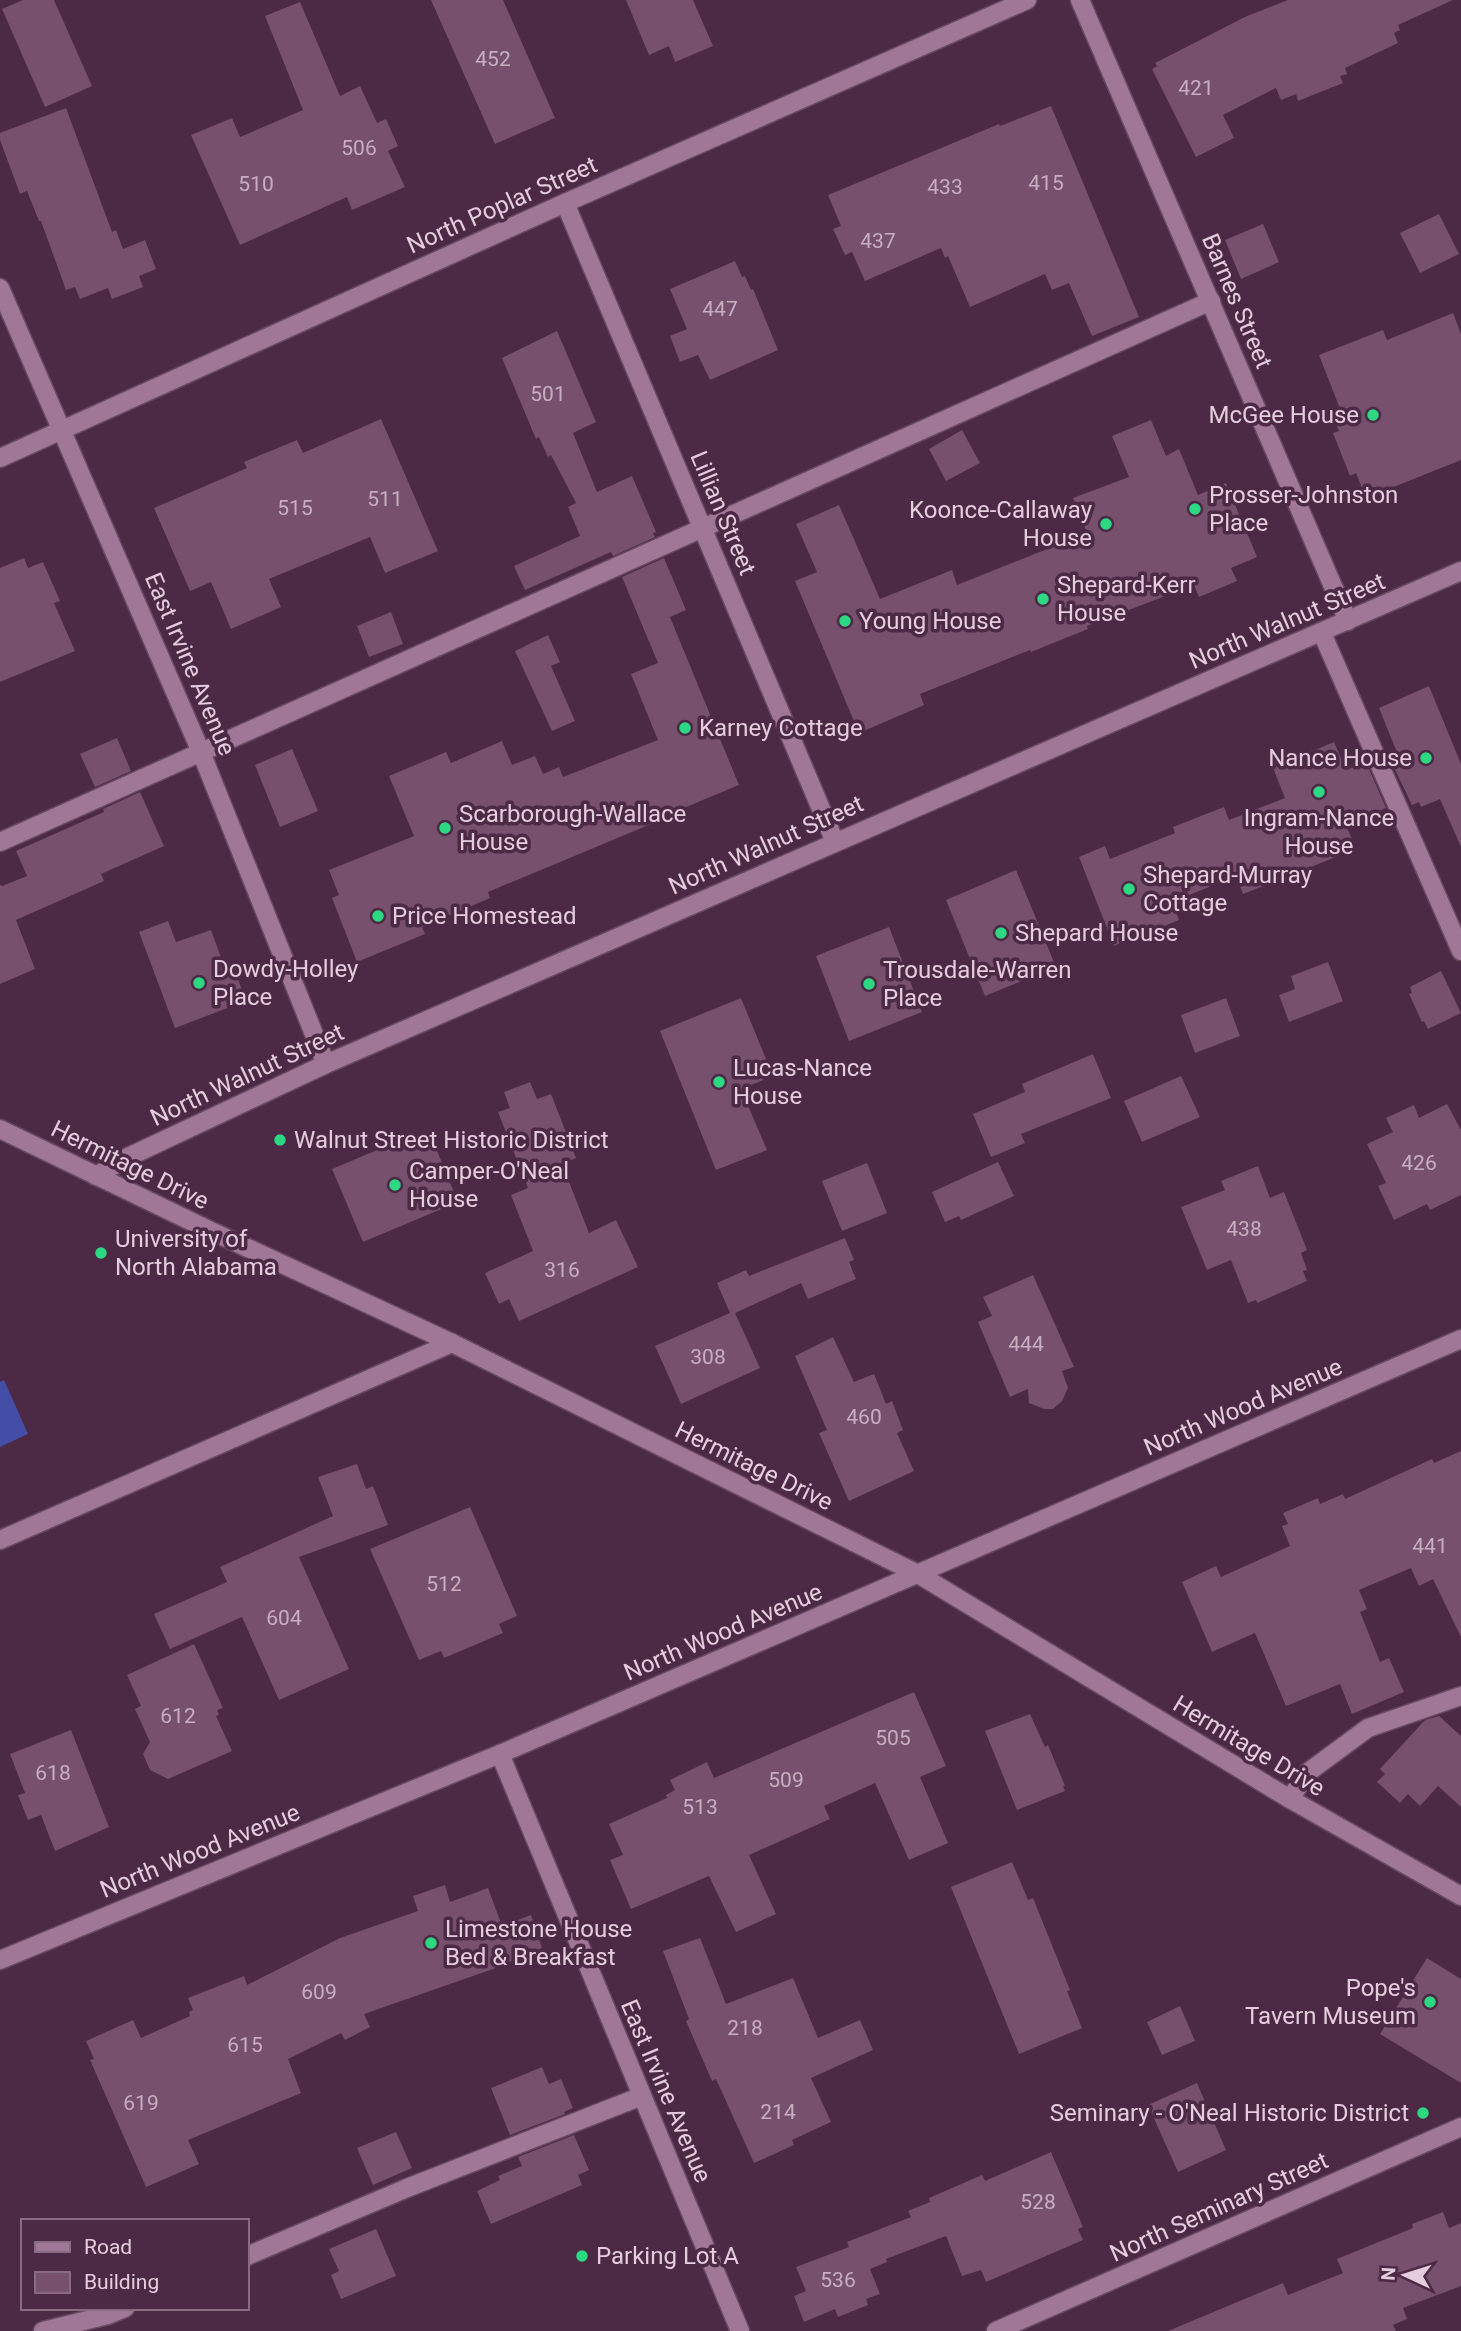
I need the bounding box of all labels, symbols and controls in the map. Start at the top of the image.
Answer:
house number: 452 [475,47,511,71]
house number: 421 [1178,76,1214,100]
house number: 506 [341,136,377,160]
street label: North Poplar Street [403,150,601,259]
house number: 415 [1028,171,1064,195]
house number: 510 [238,172,274,196]
house number: 433 [927,175,963,199]
house number: 437 [860,229,896,253]
street label: Barnes Street [1196,229,1278,373]
house number: 447 [702,297,738,321]
house number: 501 [530,382,566,406]
place label: McGee House [1209,401,1359,429]
marker: McGee House [1365,407,1381,423]
street label: Lillian Street [684,447,762,579]
place label: Prosser-Johnston Place [1209,481,1398,537]
house number: 511 [367,487,403,511]
house number: 515 [277,496,313,520]
place label: Koonce-Callaway House [909,496,1093,552]
marker: Prosser-Johnston Place [1187,501,1203,517]
marker: Koonce-Callaway House [1098,516,1114,532]
street label: North Walnut Street [1185,567,1389,675]
street label: East Irvine Avenue [139,568,241,760]
place label: Shepard-Kerr House [1057,571,1196,627]
marker: Shepard-Kerr House [1035,591,1051,607]
place label: Young House [859,607,1001,635]
marker: Young House [837,613,853,629]
place label: Karney Cottage [699,714,863,742]
marker: Karney Cottage [677,720,693,736]
place label: Nance House [1268,744,1412,772]
marker: Nance House [1418,750,1434,766]
marker: Ingram-Nance House [1311,784,1327,800]
street label: North Walnut Street [664,789,868,900]
place label: Scarborough-Wallace House [459,800,686,856]
place label: Ingram-Nance House [1244,804,1394,860]
marker: Scarborough-Wallace House [437,820,453,836]
place label: Shepard-Murray Cottage [1143,861,1313,917]
marker: Shepard-Murray Cottage [1121,881,1137,897]
place label: Price Homestead [392,902,577,930]
marker: Price Homestead [370,908,386,924]
place label: Shepard House [1015,919,1178,947]
marker: Shepard House [993,925,1009,941]
place label: Dowdy-Holley Place [213,955,359,1011]
place label: Trousdale-Warren Place [883,956,1071,1012]
marker: Dowdy-Holley Place [191,975,207,991]
marker: Trousdale-Warren Place [861,976,877,992]
street label: North Walnut Street [146,1018,348,1132]
place label: Lucas-Nance House [733,1054,872,1110]
marker: Lucas-Nance House [711,1074,727,1090]
street label: Hermitage Drive [47,1115,213,1215]
place label: Walnut Street Historic District [294,1126,609,1154]
marker: Walnut Street Historic District [272,1132,288,1148]
house number: 426 [1401,1151,1437,1175]
place label: Camper-O'Neal House [409,1157,569,1213]
marker: Camper-O'Neal House [387,1177,403,1193]
house number: 438 [1226,1217,1262,1241]
place label: University of North Alabama [115,1225,277,1281]
marker: University of North Alabama [93,1245,109,1261]
house number: 316 [544,1258,580,1282]
house number: 444 [1008,1332,1044,1356]
house number: 308 [690,1345,726,1369]
street label: North Wood Avenue [1140,1353,1346,1461]
house number: 460 [846,1405,882,1429]
street label: Hermitage Drive [671,1416,837,1516]
house number: 441 [1412,1534,1448,1558]
house number: 512 [426,1572,462,1596]
street label: North Wood Avenue [620,1578,826,1686]
house number: 604 [266,1606,302,1630]
street label: Hermitage Drive [1168,1690,1330,1802]
house number: 612 [160,1704,196,1728]
house number: 505 [875,1726,911,1750]
house number: 618 [35,1761,71,1785]
house number: 509 [768,1768,804,1792]
house number: 513 [682,1795,718,1819]
street label: North Wood Avenue [96,1798,304,1904]
place label: Limestone House Bed & Breakfast [445,1915,632,1971]
marker: Limestone House Bed & Breakfast [423,1935,439,1951]
place label: Pope's Tavern Museum [1245,1974,1416,2030]
house number: 609 [301,1980,337,2004]
marker: Pope's Tavern Museum [1422,1994,1438,2010]
street label: East Irvine Avenue [615,1995,717,2187]
house number: 218 [727,2016,763,2040]
house number: 615 [227,2033,263,2057]
house number: 619 [123,2091,159,2115]
place label: Seminary - O'Neal Historic District [1050,2099,1409,2127]
house number: 214 [760,2100,796,2124]
marker: Seminary - O'Neal Historic District [1415,2105,1431,2121]
street label: North Seminary Street [1106,2146,1332,2268]
house number: 528 [1020,2190,1056,2214]
legend [21,2219,248,2310]
text: Road [84,2235,132,2259]
north arrow [1370,2240,1440,2310]
place label: Parking Lot A [596,2242,739,2270]
marker: Parking Lot A [574,2248,590,2264]
text: N [1377,2266,1400,2281]
house number: 536 [820,2268,856,2292]
text: Building [84,2270,159,2294]

